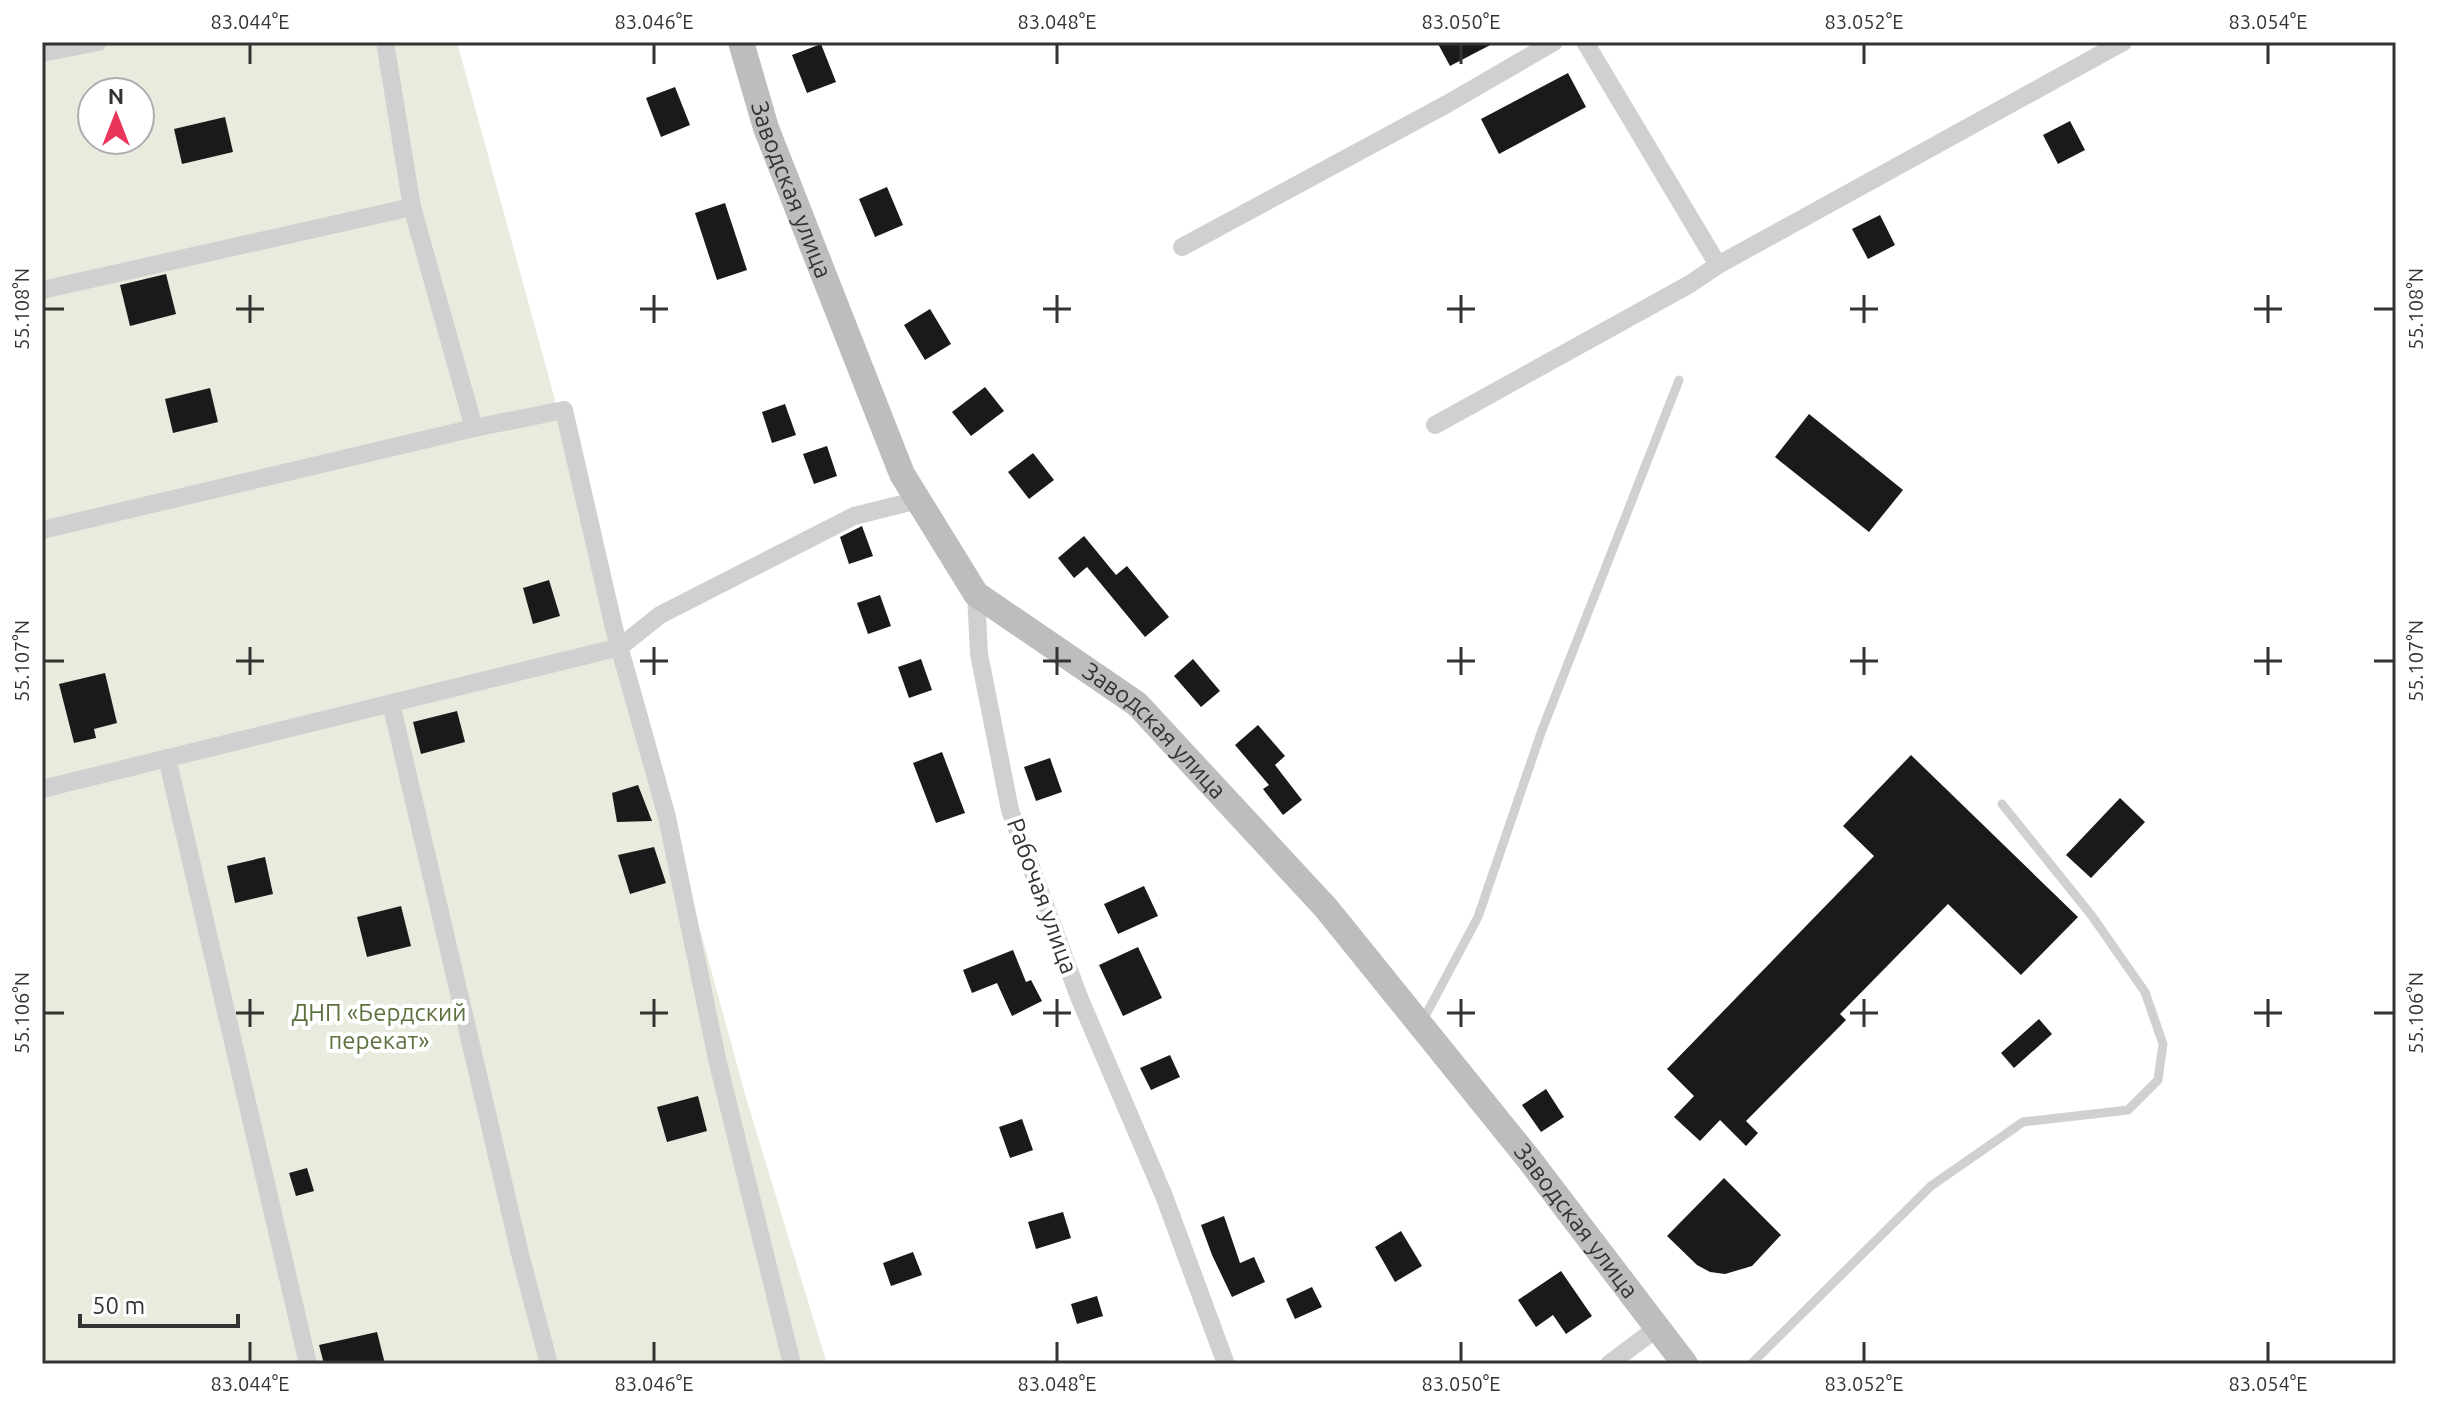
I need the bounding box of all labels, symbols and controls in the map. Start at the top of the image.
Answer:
text: 83.044°E [211,10,290,33]
text: 83.046°E [615,10,694,33]
text: 83.048°E [1018,10,1097,33]
text: 83.050°E [1422,10,1501,33]
text: 83.052°E [1825,10,1904,33]
text: 83.054°E [2229,10,2308,33]
north arrow [76,76,156,156]
text: N [108,83,124,108]
street label: Заводская улица [746,98,838,282]
text: 55.108°N [10,268,33,350]
text: 55.108°N [2404,268,2427,350]
text: 55.107°N [10,620,33,702]
text: 55.107°N [2404,620,2427,702]
street label: Заводская улица [1078,657,1232,804]
street label: Рабочая улица [1002,814,1083,977]
text: 55.106°N [10,972,33,1054]
text: 55.106°N [2404,972,2427,1054]
park label: ДНП «Бердский перекат» [292,999,466,1054]
street label: Заводская улица [1509,1138,1644,1303]
scale bar [80,1278,238,1328]
text: 50 m [92,1292,145,1319]
text: 83.044°E [211,1372,290,1395]
text: 83.046°E [615,1372,694,1395]
text: 83.048°E [1018,1372,1097,1395]
text: 83.050°E [1422,1372,1501,1395]
text: 83.052°E [1825,1372,1904,1395]
text: 83.054°E [2229,1372,2308,1395]

